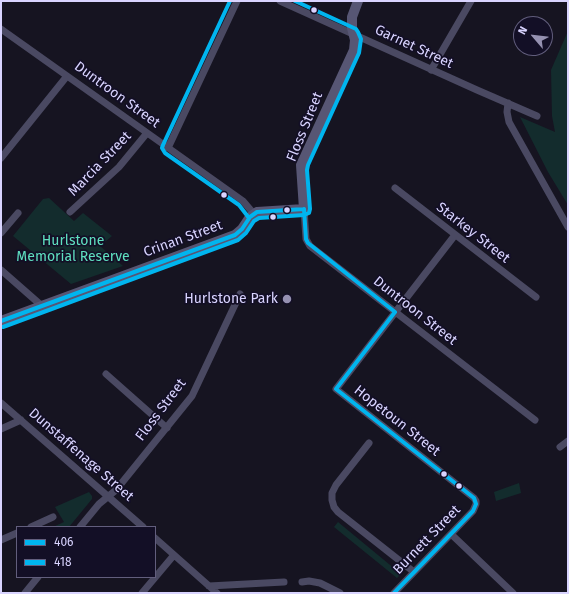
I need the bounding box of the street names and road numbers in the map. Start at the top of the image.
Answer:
street label: Garnet Street [372,22,456,72]
street label: Duntroon Street [71,58,163,132]
street label: Floss Street [283,90,327,164]
street label: Marcia Street [65,128,135,200]
street label: Starkey Street [433,199,513,267]
street label: Crinan Street [141,217,225,261]
street label: Duntroon Street [370,273,460,349]
street label: Floss Street [132,376,190,444]
street label: Hopetoun Street [351,382,443,460]
street label: Dunstaffenage Street [25,405,137,505]
street label: Burnett Street [390,502,464,578]

